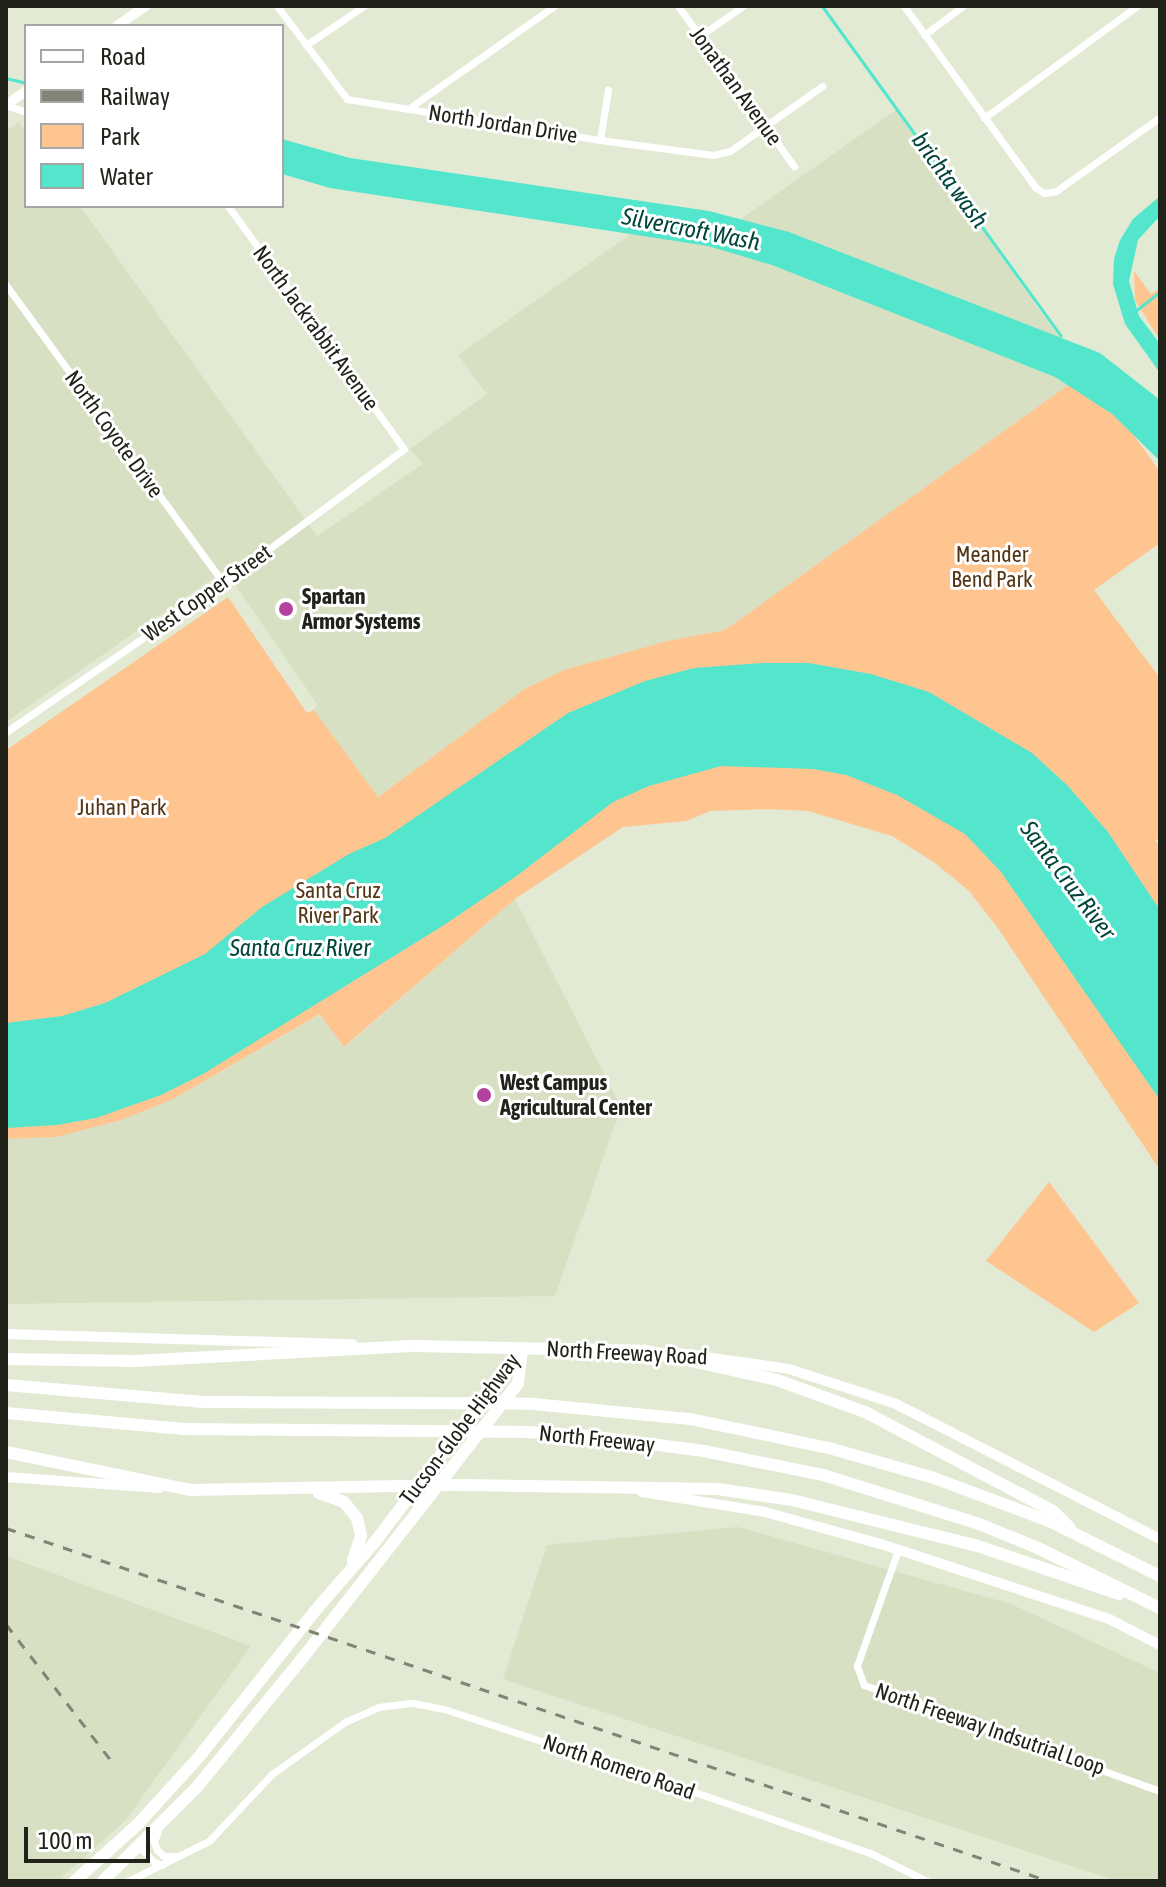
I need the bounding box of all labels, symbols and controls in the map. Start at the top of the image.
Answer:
street label: Jonathan Avenue [684,22,788,150]
legend [24,24,284,208]
text: Road [100,43,146,70]
text: Railway [100,83,170,110]
street label: North Jordan Drive [427,99,579,149]
text: Park [100,123,140,150]
water label: brichta wash [906,127,994,233]
text: Water [100,163,153,190]
water label: Silvercroft Wash [620,202,762,256]
street label: North Jackrabbit Avenue [247,240,385,416]
street label: North Coyote Drive [59,365,169,503]
street label: West Copper Street [137,539,277,647]
park label: Meander Bend Park [951,541,1033,592]
place label: Spartan Armor Systems [302,583,421,634]
marker: Spartan Armor Systems [277,600,295,618]
park label: Juhan Park [78,795,166,821]
water label: Santa Cruz River [1014,815,1122,945]
park label: Santa Cruz River Park [296,877,380,928]
water label: Santa Cruz River [230,934,370,962]
place label: West Campus Agricultural Center [500,1069,652,1120]
marker: West Campus Agricultural Center [475,1086,493,1104]
street label: North Freeway Road [546,1336,708,1370]
street label: Tucson-Globe Highway [394,1348,526,1510]
street label: North Freeway [538,1420,656,1458]
street label: North Freeway Indsutrial Loop [872,1677,1108,1781]
street label: North Romero Road [540,1729,698,1805]
scale bar [28,1811,154,1861]
text: 100 m [38,1827,92,1854]

